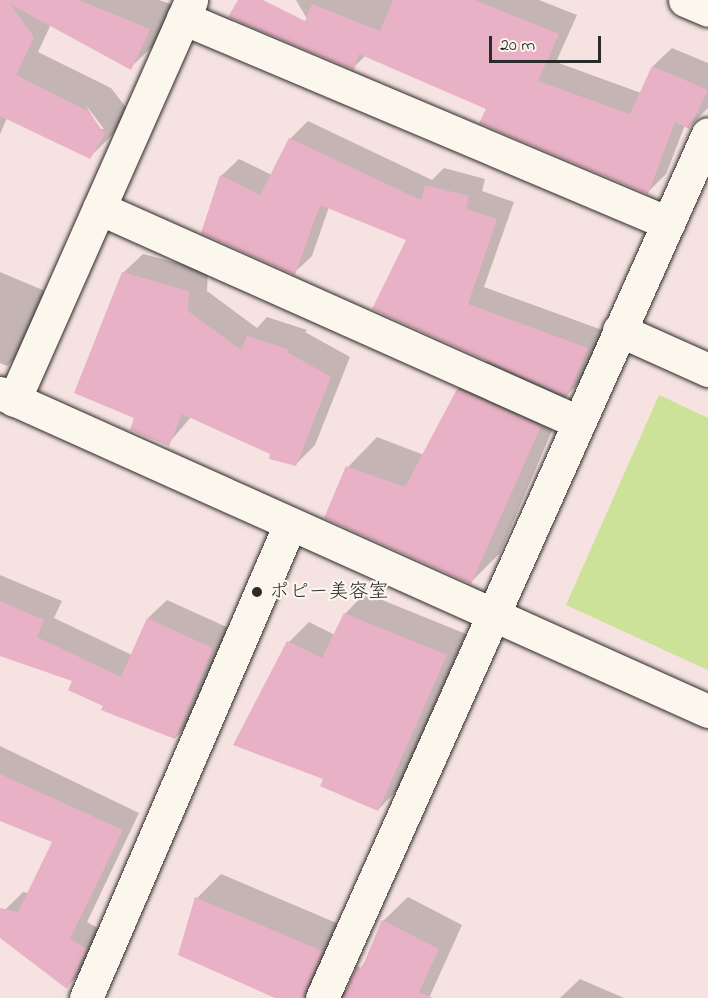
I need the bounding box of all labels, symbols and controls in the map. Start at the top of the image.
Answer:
scale bar [492,24,604,62]
text: 20 m [500,33,535,59]
place label: ポピー美容室 [269,580,388,604]
marker: ポピー美容室 [250,585,264,599]

